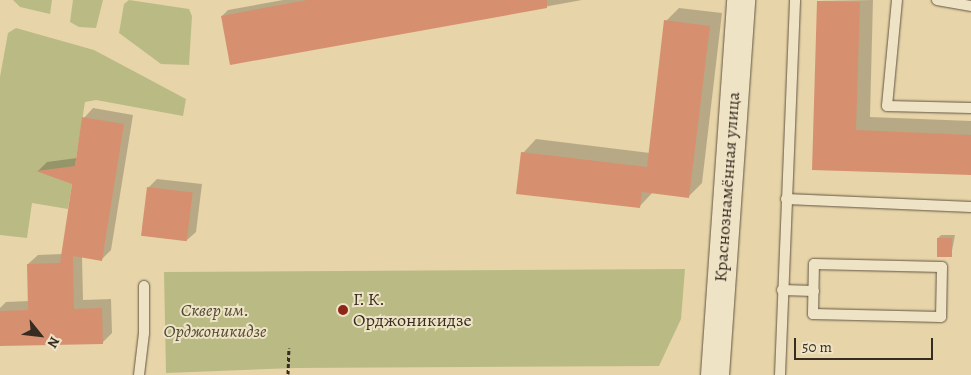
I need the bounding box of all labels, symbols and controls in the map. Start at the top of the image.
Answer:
street label: Краснознамённая улица [710,91,744,283]
place label: Г. К. Орджоникидзе [353,289,472,332]
park label: Сквер им. Орджоникидзе [163,300,267,342]
marker: Г. К. Орджоникидзе [337,304,349,316]
north arrow [15,310,65,360]
scale bar [796,328,935,360]
text: N [43,333,64,352]
text: 50 m [802,337,832,357]

